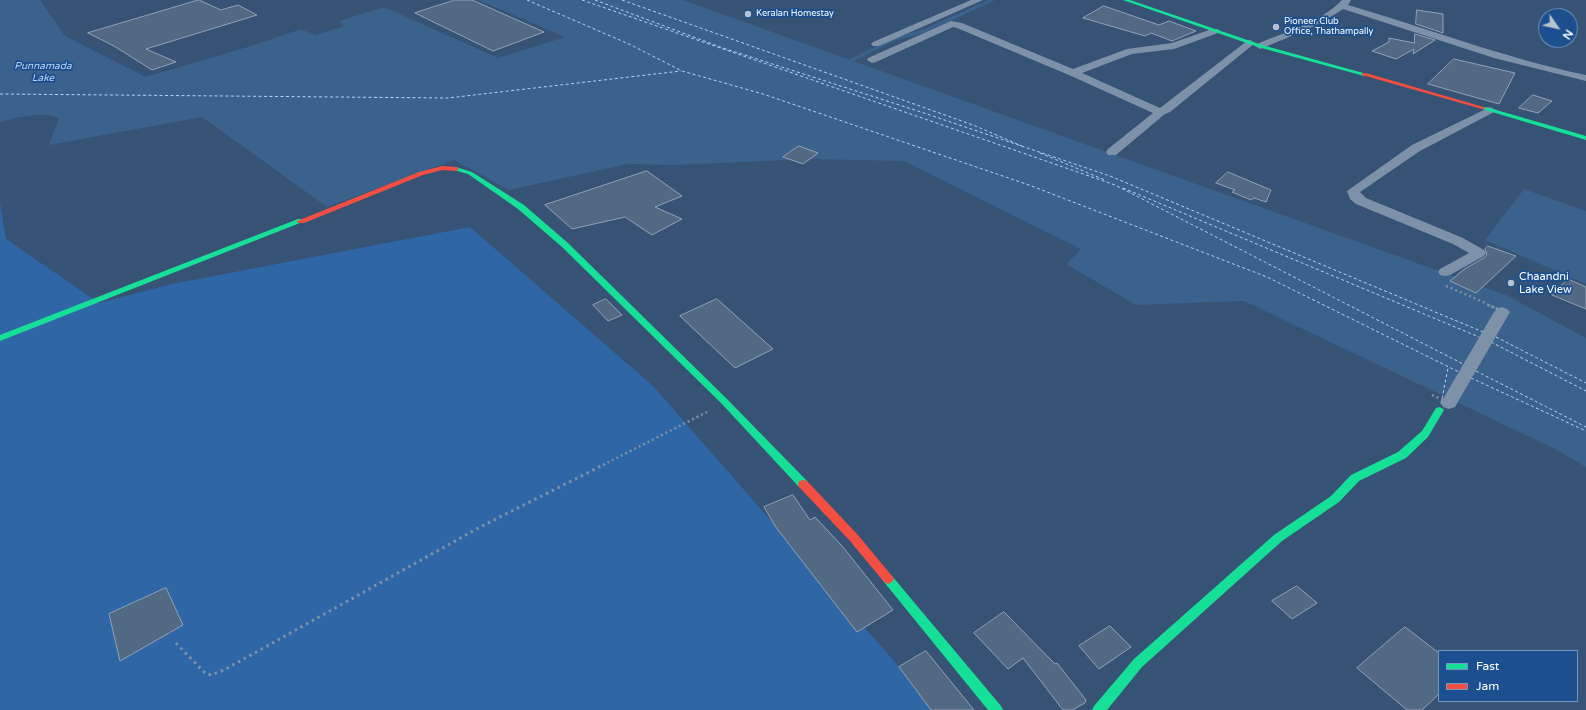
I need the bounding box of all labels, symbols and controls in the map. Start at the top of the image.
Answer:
north arrow [1538,8,1578,48]
marker: Keralan Homestay [743,9,753,19]
place label: Keralan Homestay [756,9,834,19]
place label: Pioneer Club Office, Thathampally [1284,17,1373,38]
marker: Pioneer Club Office, Thathampally [1271,22,1281,32]
text: N [1560,27,1575,42]
water label: Punnamada Lake [14,60,72,84]
place label: Chaandni Lake View [1519,270,1572,296]
marker: Chaandni Lake View [1506,278,1516,288]
legend [1438,650,1578,702]
text: Fast [1476,659,1499,673]
text: Jam [1476,679,1499,693]

